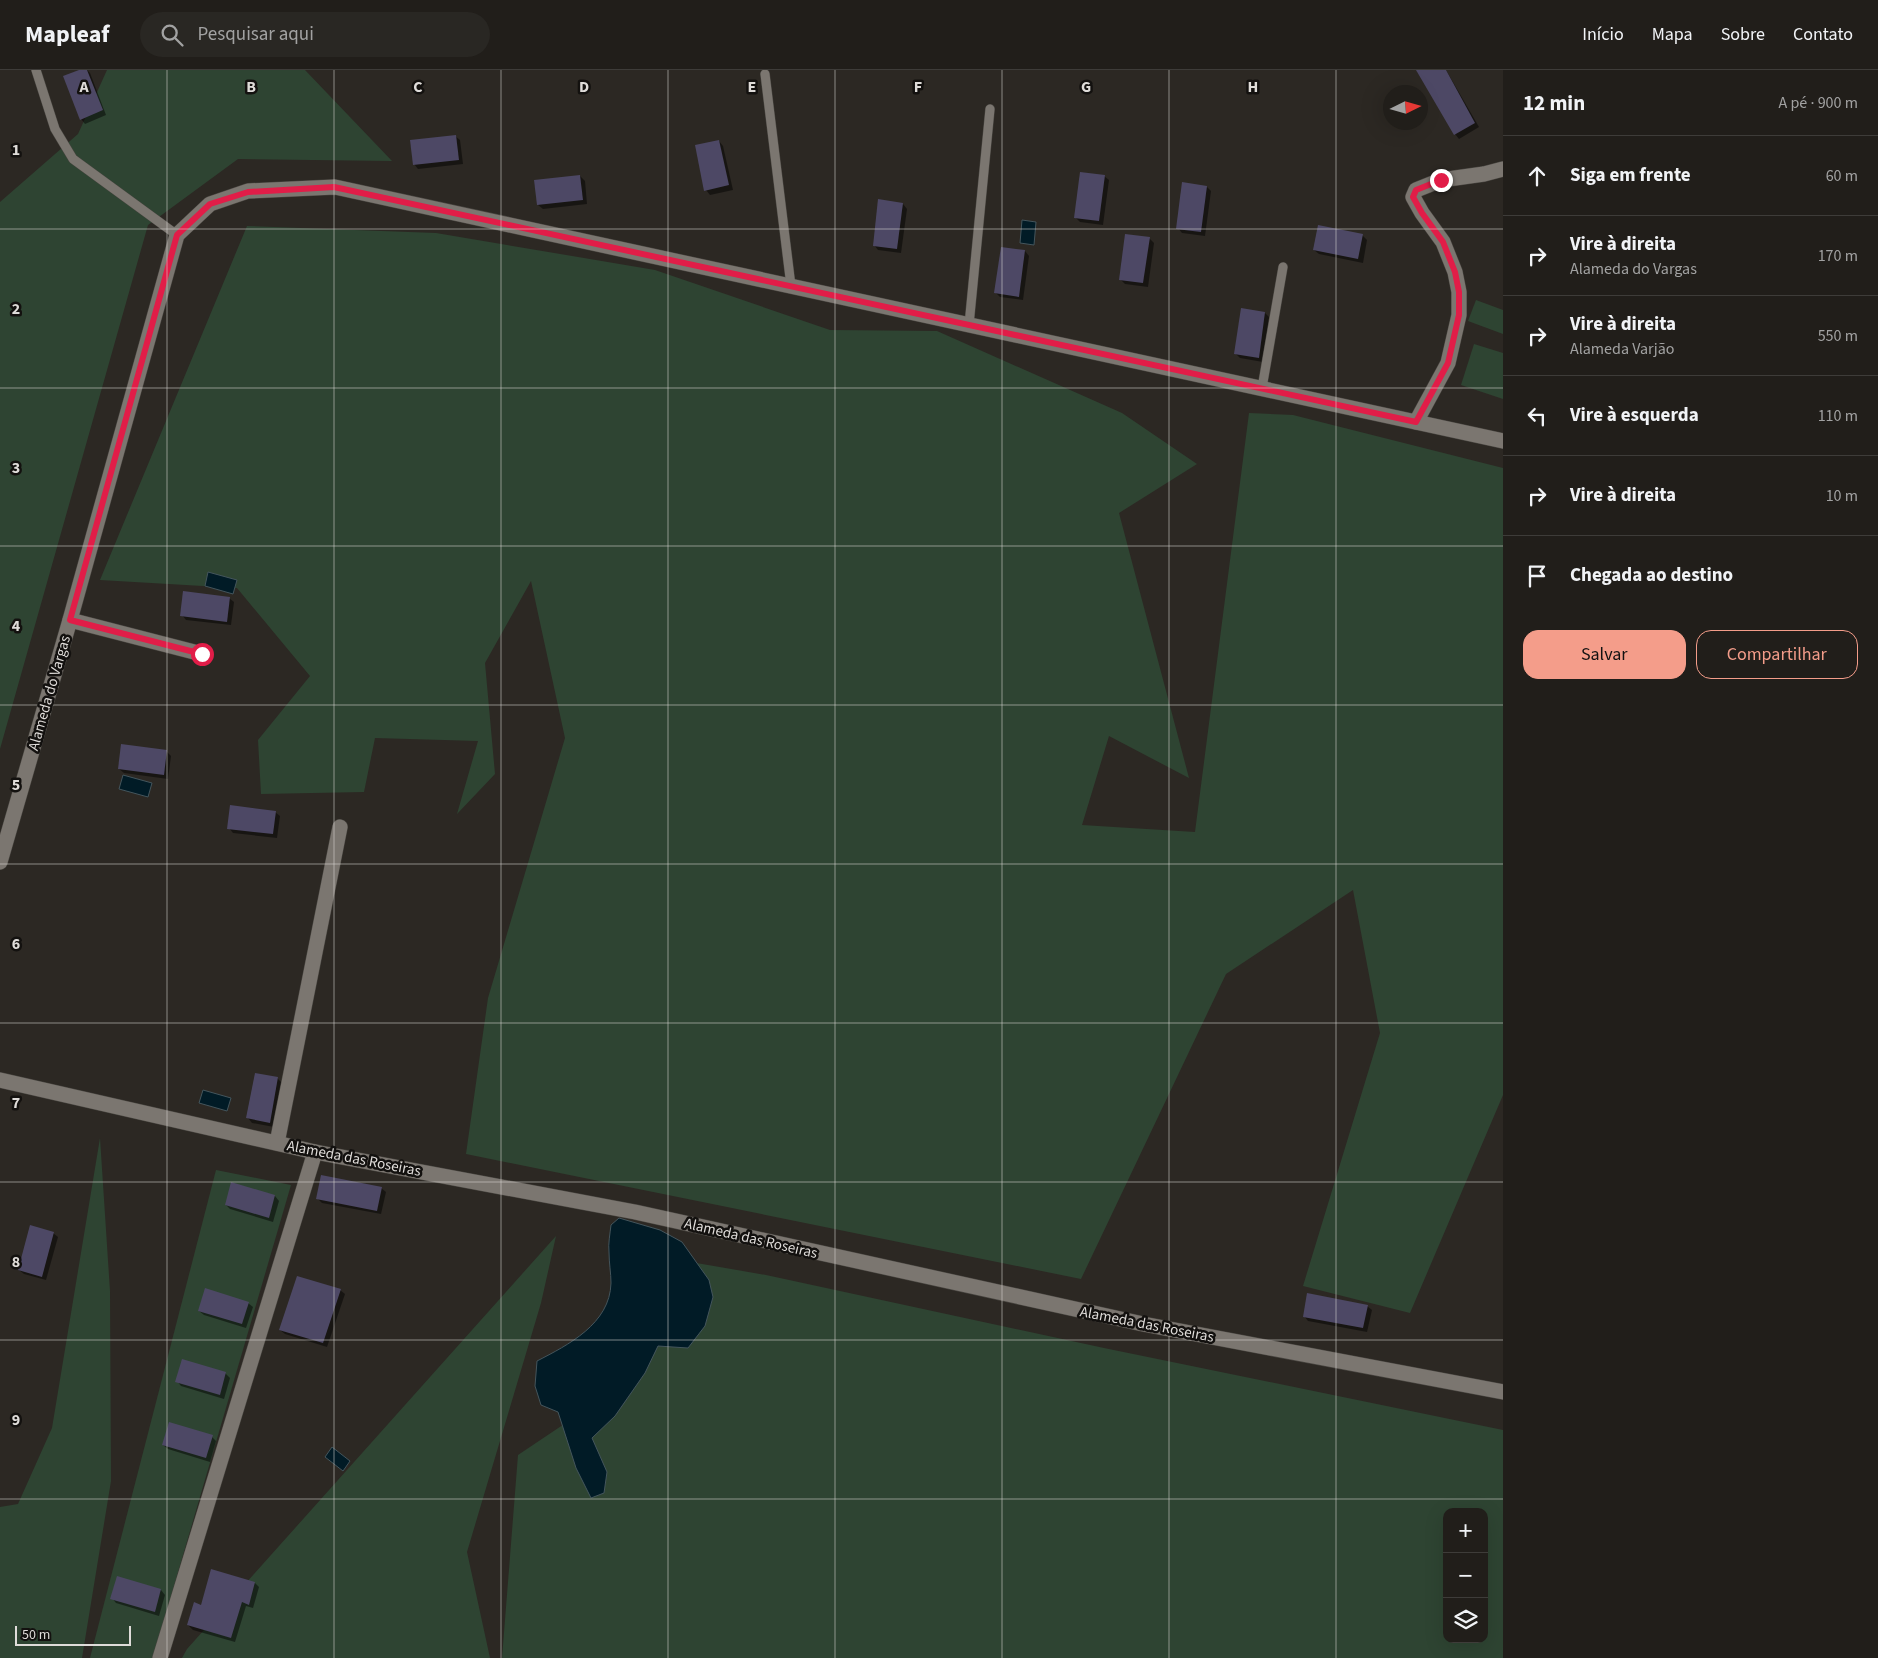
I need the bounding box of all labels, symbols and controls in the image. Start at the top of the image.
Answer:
search box [140,12,490,57]
text: Mapleaf [25,17,110,52]
icon: search [158,21,186,49]
text: Pesquisar aqui [198,21,314,48]
text: Início [1582,22,1624,47]
text: Mapa [1652,22,1693,47]
text: Sobre [1721,22,1765,47]
text: Contato [1793,22,1853,47]
text: A [78,76,89,98]
text: B [246,76,256,98]
text: C [413,76,423,98]
text: D [579,76,589,98]
text: E [748,76,756,98]
text: F [914,76,922,98]
text: G [1081,76,1091,98]
text: H [1248,76,1258,98]
north arrow [1383,85,1428,130]
text: 12 min [1523,88,1585,118]
text: A pé · 900 m [1779,92,1858,114]
text: 1 [12,139,20,161]
icon: ahead [1523,162,1551,190]
text: Siga em frente [1570,162,1691,189]
text: 60 m [1826,165,1858,187]
route end [1430,169,1453,192]
text: Vire à direita [1570,231,1676,258]
icon: right [1523,242,1551,270]
text: 170 m [1818,245,1858,267]
text: Alameda do Vargas [1570,258,1697,280]
text: 2 [12,298,20,320]
text: Vire à direita [1570,311,1676,338]
icon: right [1523,322,1551,350]
text: 550 m [1818,325,1858,347]
text: Alameda Varjão [1570,338,1674,360]
icon: left [1523,402,1551,430]
text: Vire à esquerda [1570,402,1699,429]
text: 110 m [1818,405,1858,427]
text: 3 [12,457,20,479]
icon: right [1523,482,1551,510]
text: Vire à direita [1570,482,1676,509]
text: 10 m [1826,485,1858,507]
icon: arrive [1523,562,1551,590]
text: Chegada ao destino [1570,562,1733,589]
text: 4 [12,615,21,637]
button: Salvar [1523,630,1686,679]
button: Compartilhar [1696,630,1858,679]
street label: Alameda do Vargas [23,633,76,753]
route start [191,643,214,666]
text: 5 [12,774,20,796]
text: 6 [12,933,20,955]
text: 7 [12,1092,20,1114]
street label: Alameda das Roseiras [285,1135,423,1182]
street label: Alameda das Roseiras [682,1213,820,1264]
text: 8 [12,1251,20,1273]
street label: Alameda das Roseiras [1078,1301,1216,1348]
text: 9 [12,1409,20,1431]
map controls [1443,1508,1488,1643]
button: + [1443,1508,1488,1553]
button: − [1443,1553,1488,1598]
button: layers [1443,1598,1488,1643]
scale bar [15,1623,131,1646]
text: 50 m [22,1625,50,1645]

